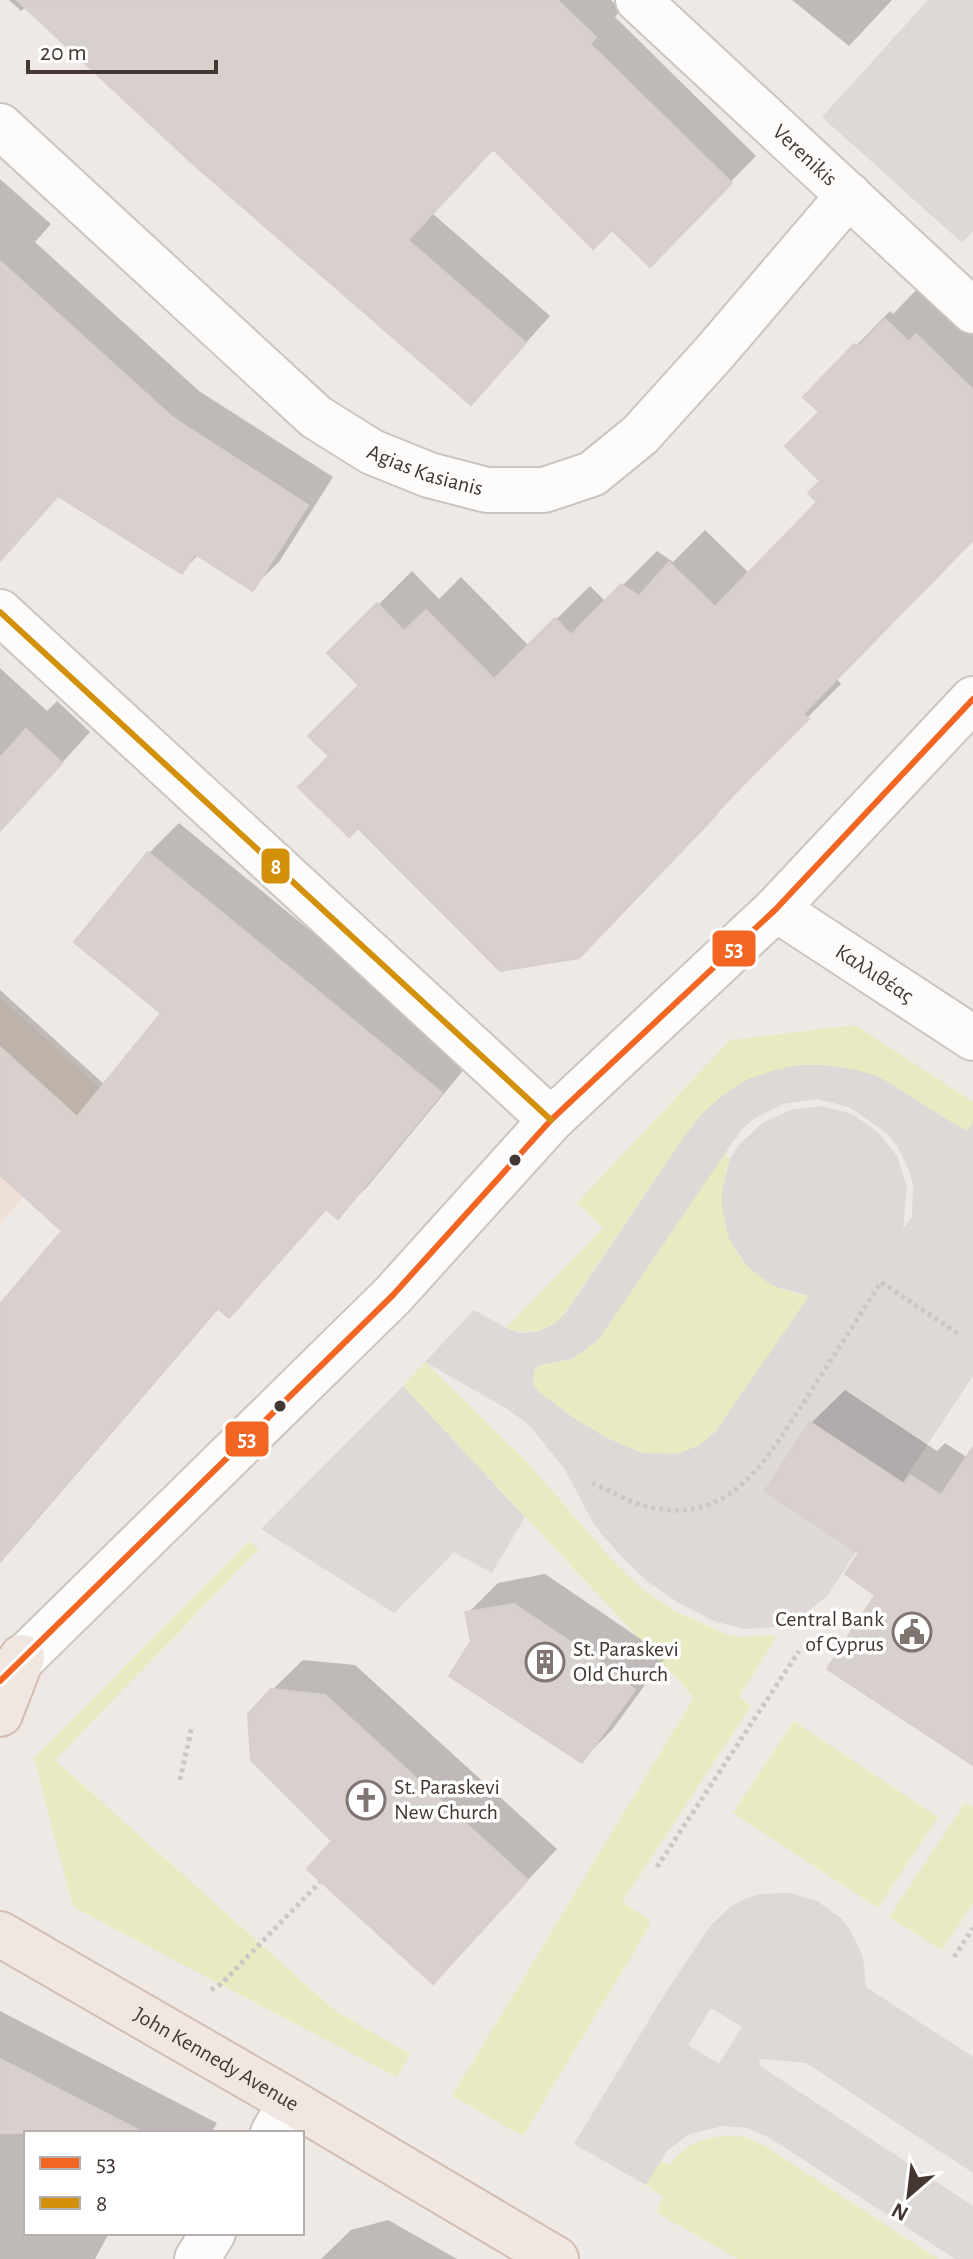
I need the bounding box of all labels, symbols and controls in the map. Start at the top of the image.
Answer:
scale bar [28,24,216,74]
text: 20 m [40,41,87,65]
street label: Verenikis [769,120,842,190]
street label: Agias Kasianis [364,440,485,500]
line badge: 8 [260,847,291,885]
text: 8 [271,856,281,878]
line badge: 53 [711,929,757,968]
text: 53 [725,938,744,960]
street label: Καλλιθέας [832,940,918,1007]
unlabelled marker [507,1152,523,1168]
unlabelled marker [272,1398,288,1414]
line badge: 53 [224,1420,270,1458]
text: 53 [238,1428,257,1450]
place label: Central Bank of Cyprus [775,1608,884,1655]
public building icon: Central Bank of Cyprus [891,1611,933,1653]
place label: St. Paraskevi Old Church [573,1638,679,1685]
building icon: St. Paraskevi Old Church [524,1641,566,1683]
place label: St. Paraskevi New Church [394,1776,500,1823]
church icon: St. Paraskevi New Church [345,1779,387,1821]
street label: John Kennedy Avenue [130,2003,303,2115]
legend [24,2131,304,2235]
text: 53 [96,2152,116,2176]
north arrow [869,2155,949,2235]
text: 8 [96,2192,107,2216]
text: N [888,2198,912,2225]

